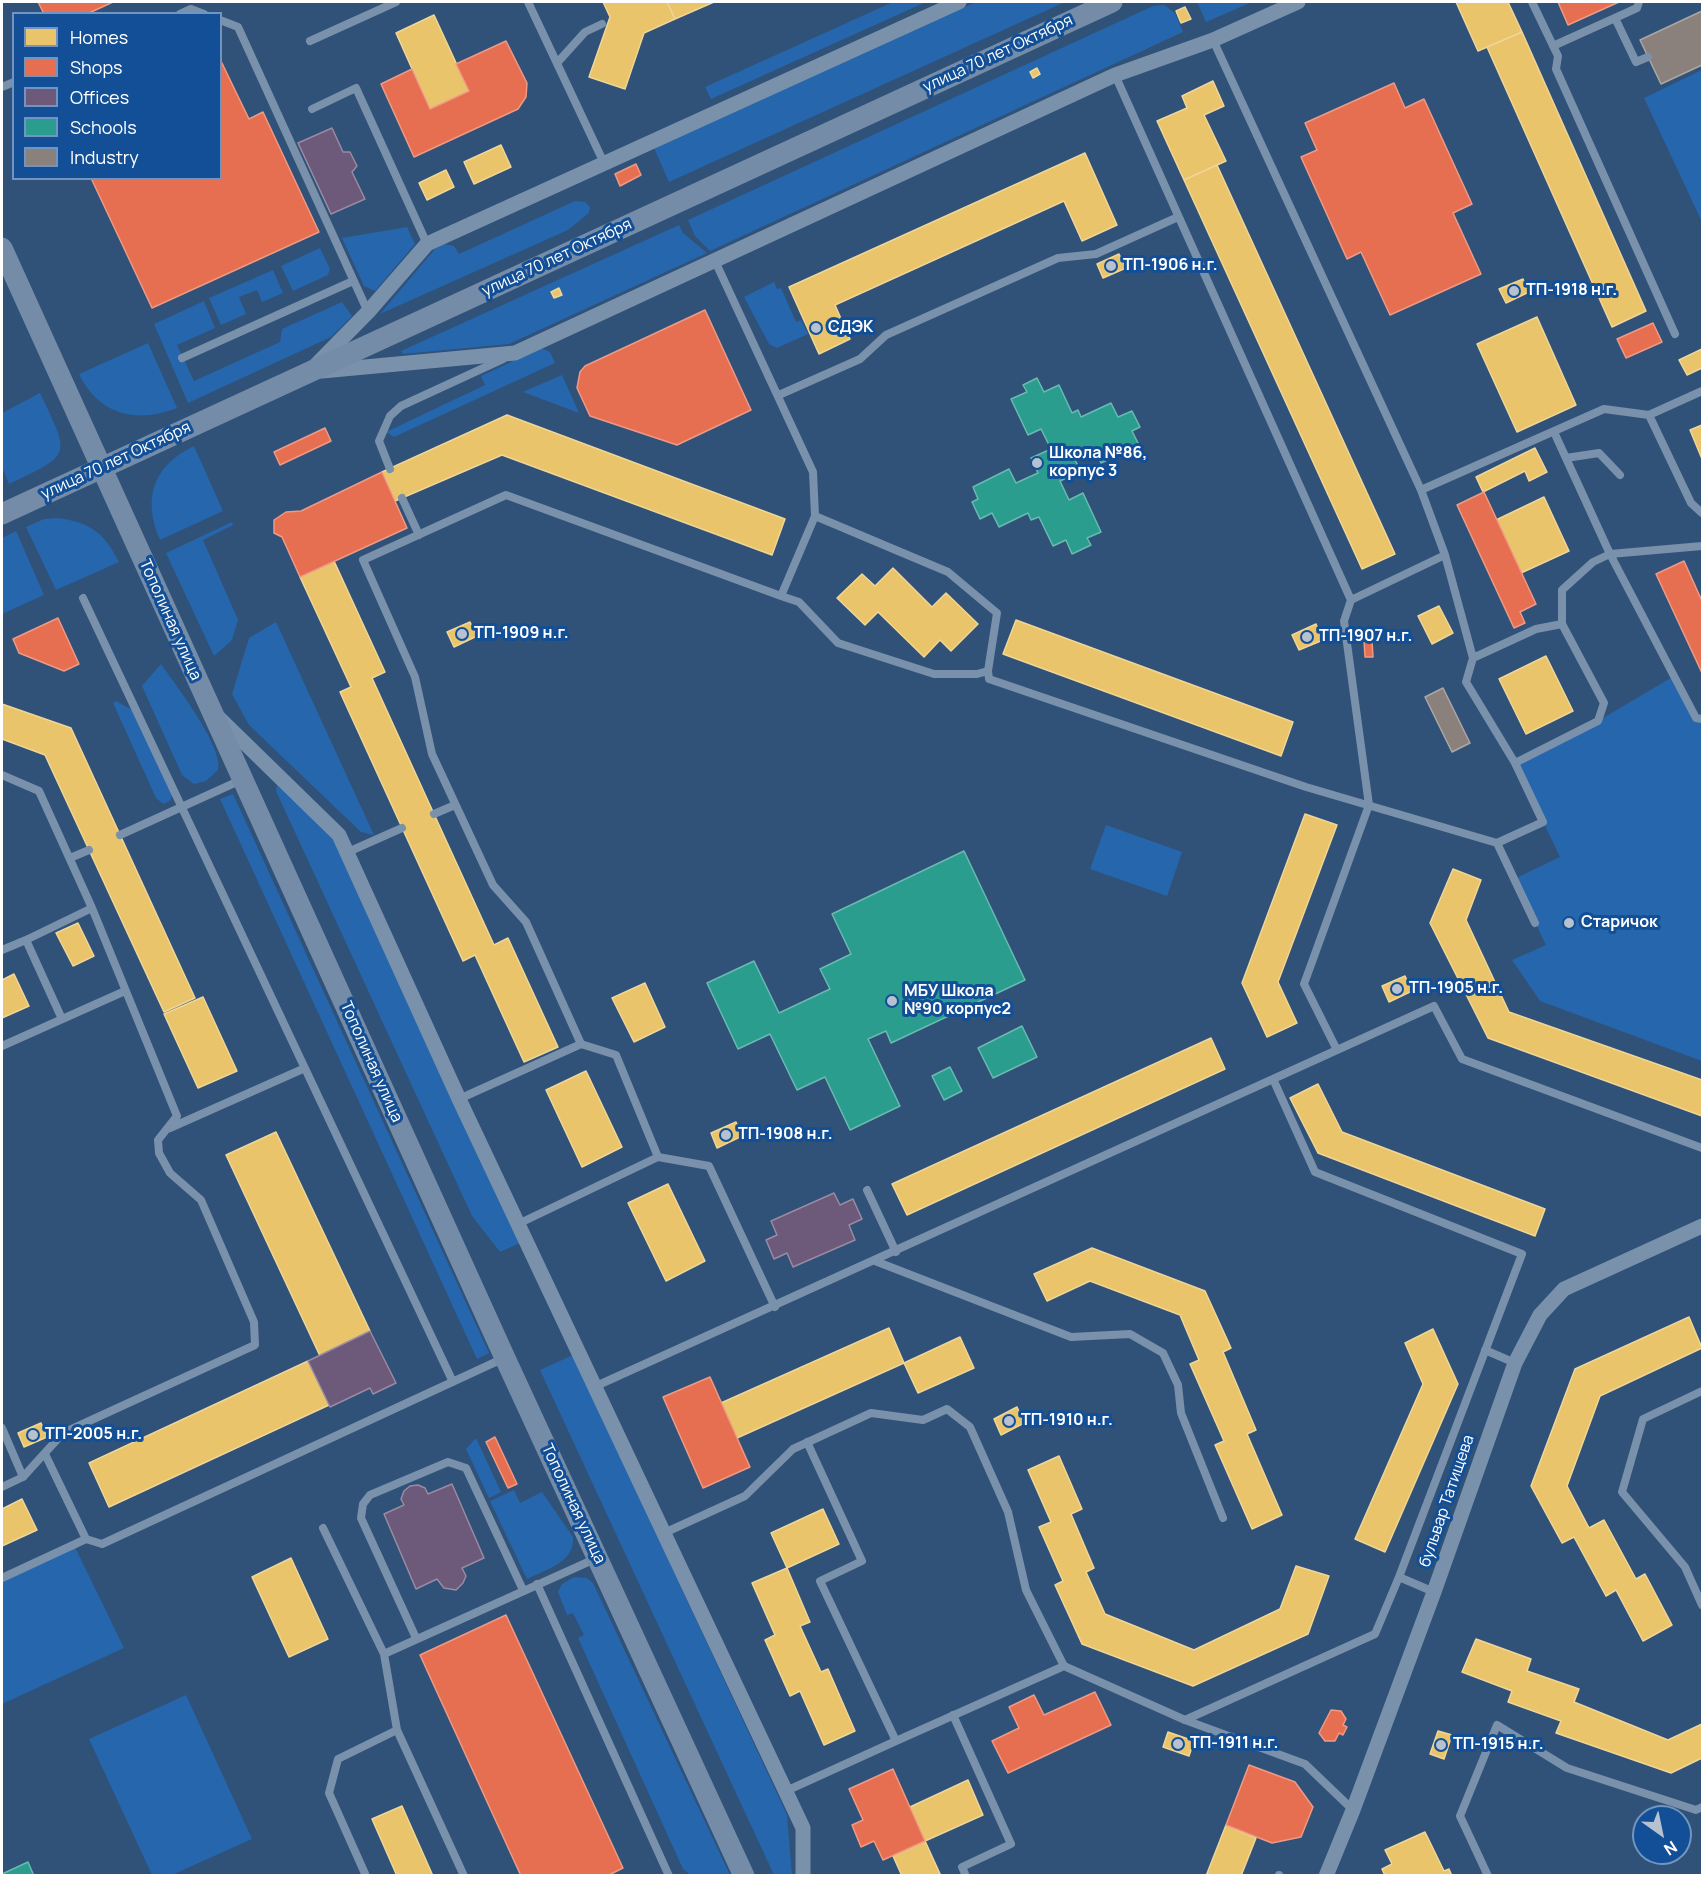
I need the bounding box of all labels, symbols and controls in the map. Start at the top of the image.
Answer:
street label: улица 70 лет Октября [920,11,1076,97]
legend [12,12,222,180]
text: Homes [70,25,128,49]
text: Shops [70,55,122,79]
text: Offices [70,85,129,109]
text: Schools [70,115,137,139]
text: Industry [70,145,139,169]
street label: улица 70 лет Октября [479,215,635,301]
place label: ТП-1906 н.г. [1123,256,1218,276]
marker: ТП-1906 н.г. [1104,259,1118,273]
place label: ТП-1918 н.г. [1526,281,1617,301]
marker: ТП-1918 н.г. [1507,284,1521,298]
place label: СДЭК [828,318,873,338]
marker: СДЭК [809,321,823,335]
street label: улица 70 лет Октября [38,418,194,504]
place label: Школа №86, корпус 3 [1049,444,1147,482]
marker: Школа №86, корпус 3 [1030,456,1044,470]
street label: Тополиная улица [135,557,205,683]
place label: ТП-1909 н.г. [474,624,569,644]
marker: ТП-1909 н.г. [455,627,469,641]
place label: ТП-1907 н.г. [1319,627,1412,647]
marker: ТП-1907 н.г. [1300,630,1314,644]
place label: Старичок [1581,913,1658,933]
marker: Старичок [1562,916,1576,930]
place label: ТП-1905 н.г. [1409,979,1503,999]
place label: МБУ Школа №90 корпус2 [904,982,1011,1020]
marker: ТП-1905 н.г. [1390,982,1404,996]
marker: МБУ Школа №90 корпус2 [885,994,899,1008]
street label: Тополиная улица [336,999,406,1125]
place label: ТП-1908 н.г. [738,1125,833,1145]
marker: ТП-1908 н.г. [719,1128,733,1142]
place label: ТП-1910 н.г. [1021,1411,1113,1431]
marker: ТП-1910 н.г. [1002,1414,1016,1428]
place label: ТП-2005 н.г. [45,1425,142,1445]
marker: ТП-2005 н.г. [26,1428,40,1442]
street label: бульвар Татищева [1415,1432,1479,1570]
street label: Тополиная улица [537,1441,609,1567]
place label: ТП-1911 н.г. [1190,1734,1278,1754]
place label: ТП-1915 н.г. [1453,1735,1544,1755]
marker: ТП-1911 н.г. [1171,1737,1185,1751]
marker: ТП-1915 н.г. [1434,1738,1448,1752]
north arrow [1632,1805,1692,1865]
text: N [1660,1836,1682,1861]

